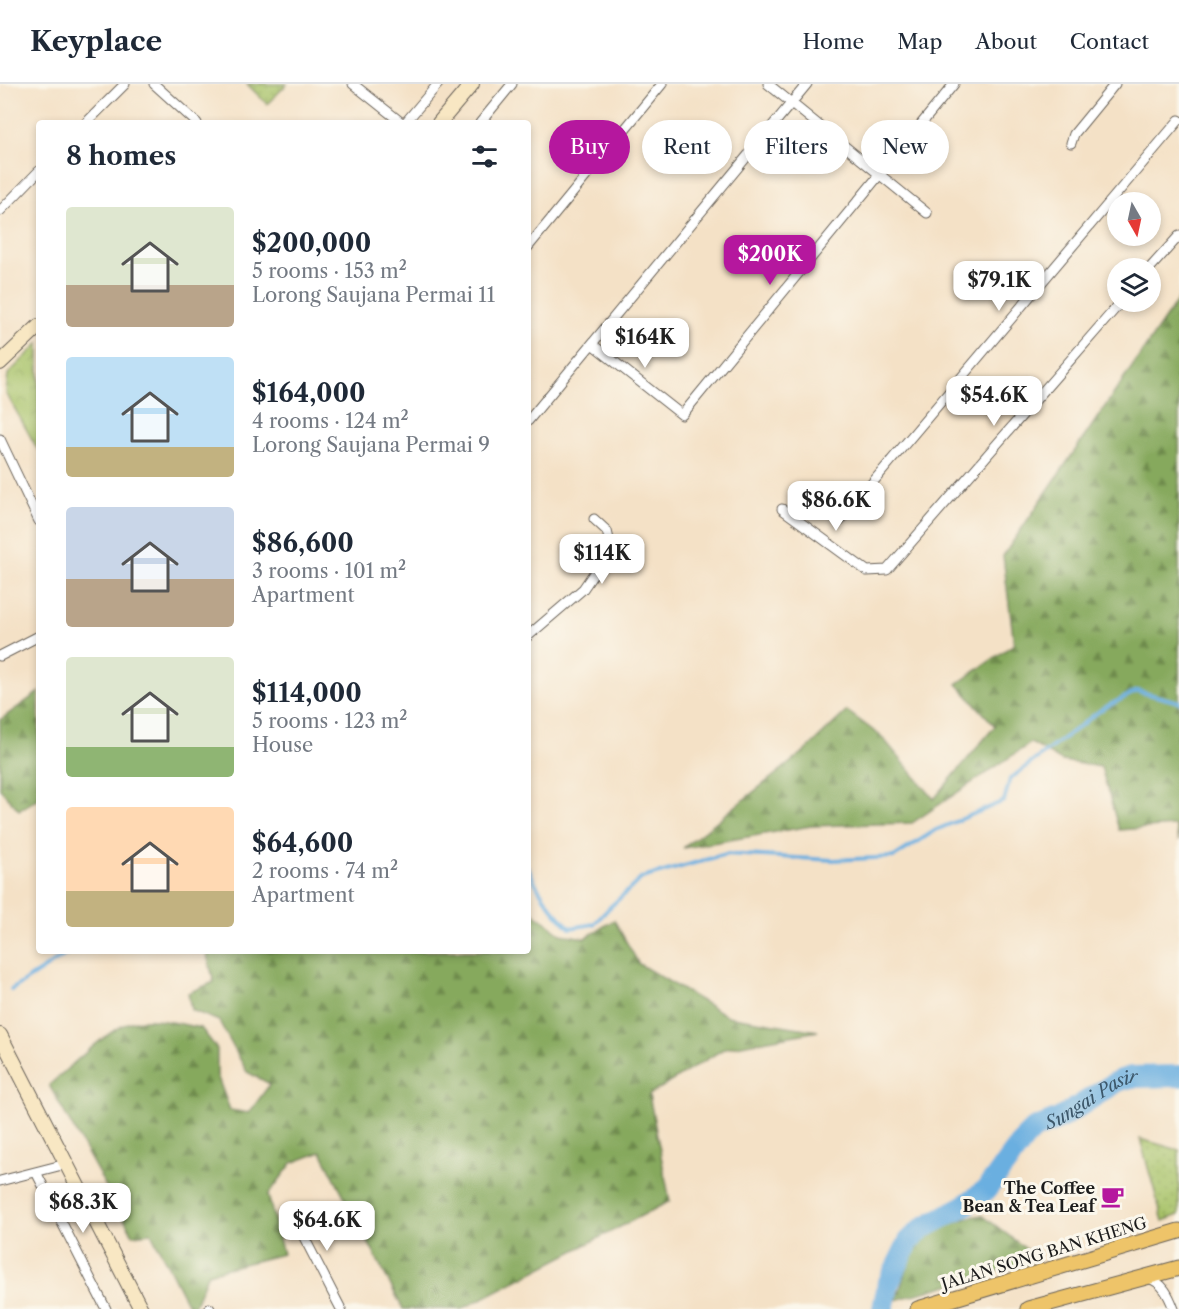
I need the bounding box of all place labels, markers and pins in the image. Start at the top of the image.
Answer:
pin: $200K [728,235,812,286]
pin: $79.1K [950,261,1048,312]
pin: $164K [603,318,687,369]
pin: $54.6K [945,376,1043,427]
pin: $86.6K [787,481,885,532]
pin: $114K [560,534,644,585]
place label: The Coffee Bean & Tea Leaf [963,1178,1097,1216]
pin: $68.3K [34,1183,132,1234]
cafe icon: The Coffee Bean & Tea Leaf [1100,1184,1126,1210]
pin: $64.6K [278,1201,376,1252]

